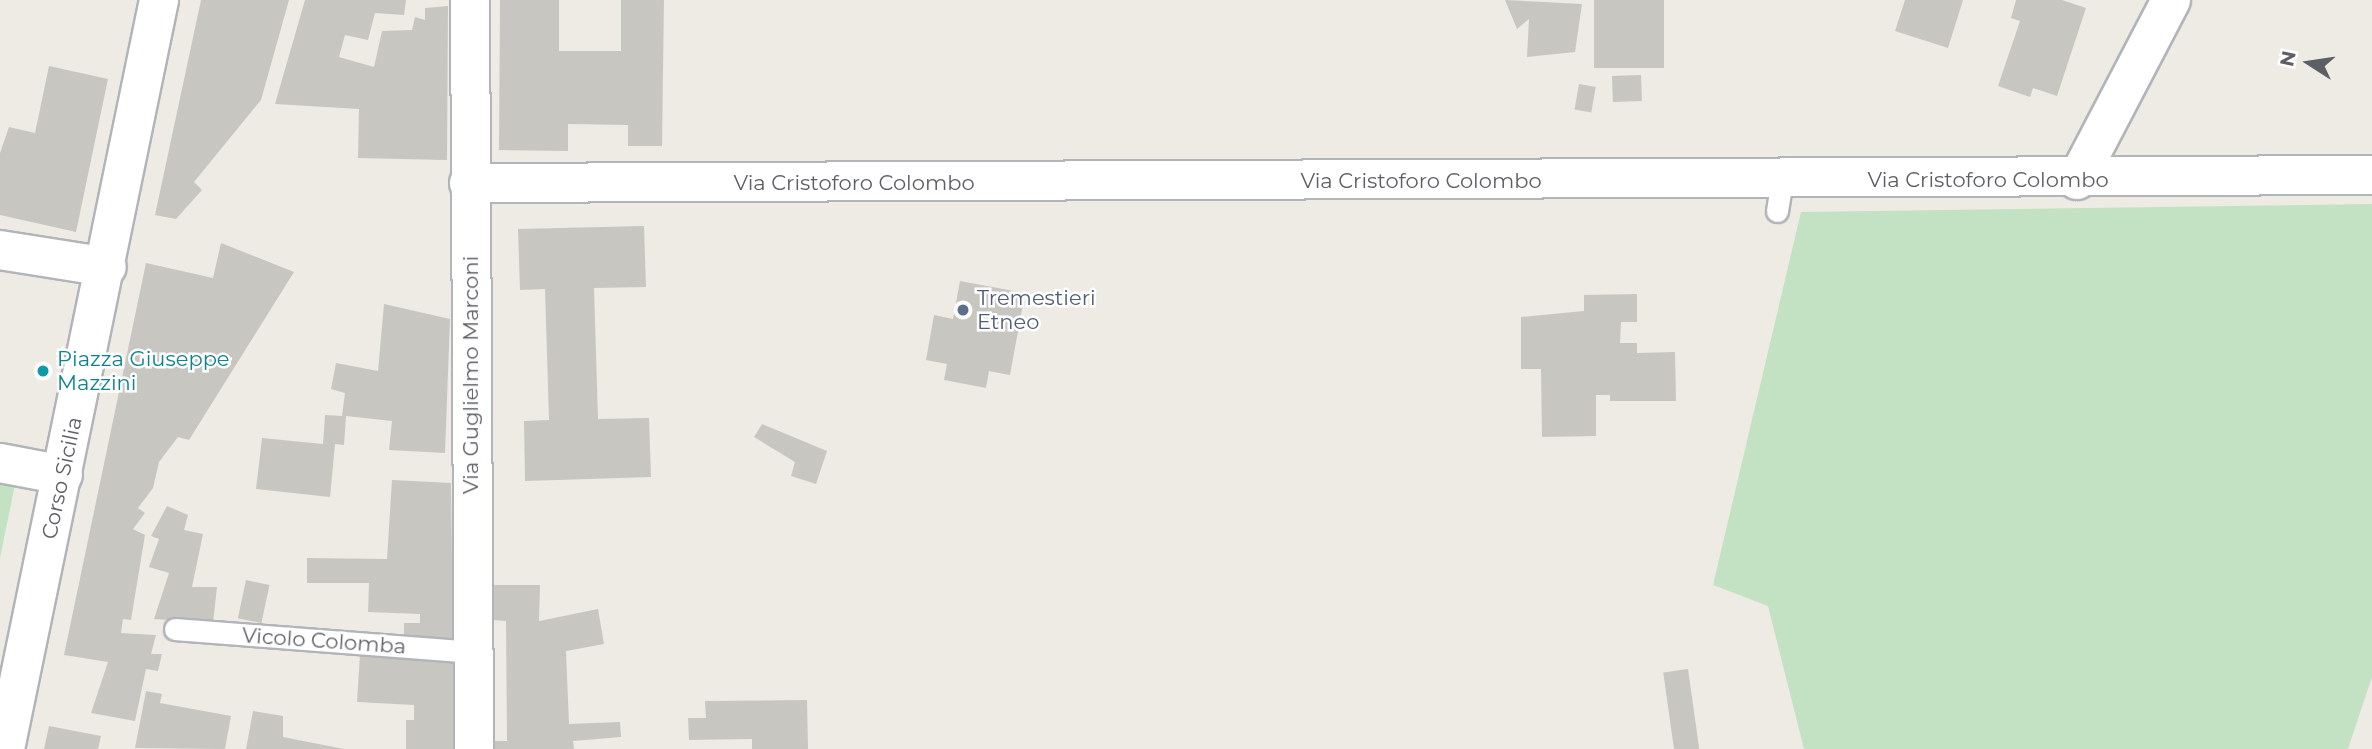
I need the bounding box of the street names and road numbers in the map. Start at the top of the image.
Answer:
street label: Via Cristoforo Colombo [1867,167,2109,193]
street label: Via Cristoforo Colombo [1300,168,1542,194]
street label: Via Cristoforo Colombo [733,170,975,196]
street label: Via Guglielmo Marconi [458,256,484,494]
street label: Corso Sicilia [37,415,87,541]
street label: Vicolo Colomba [241,623,407,659]

